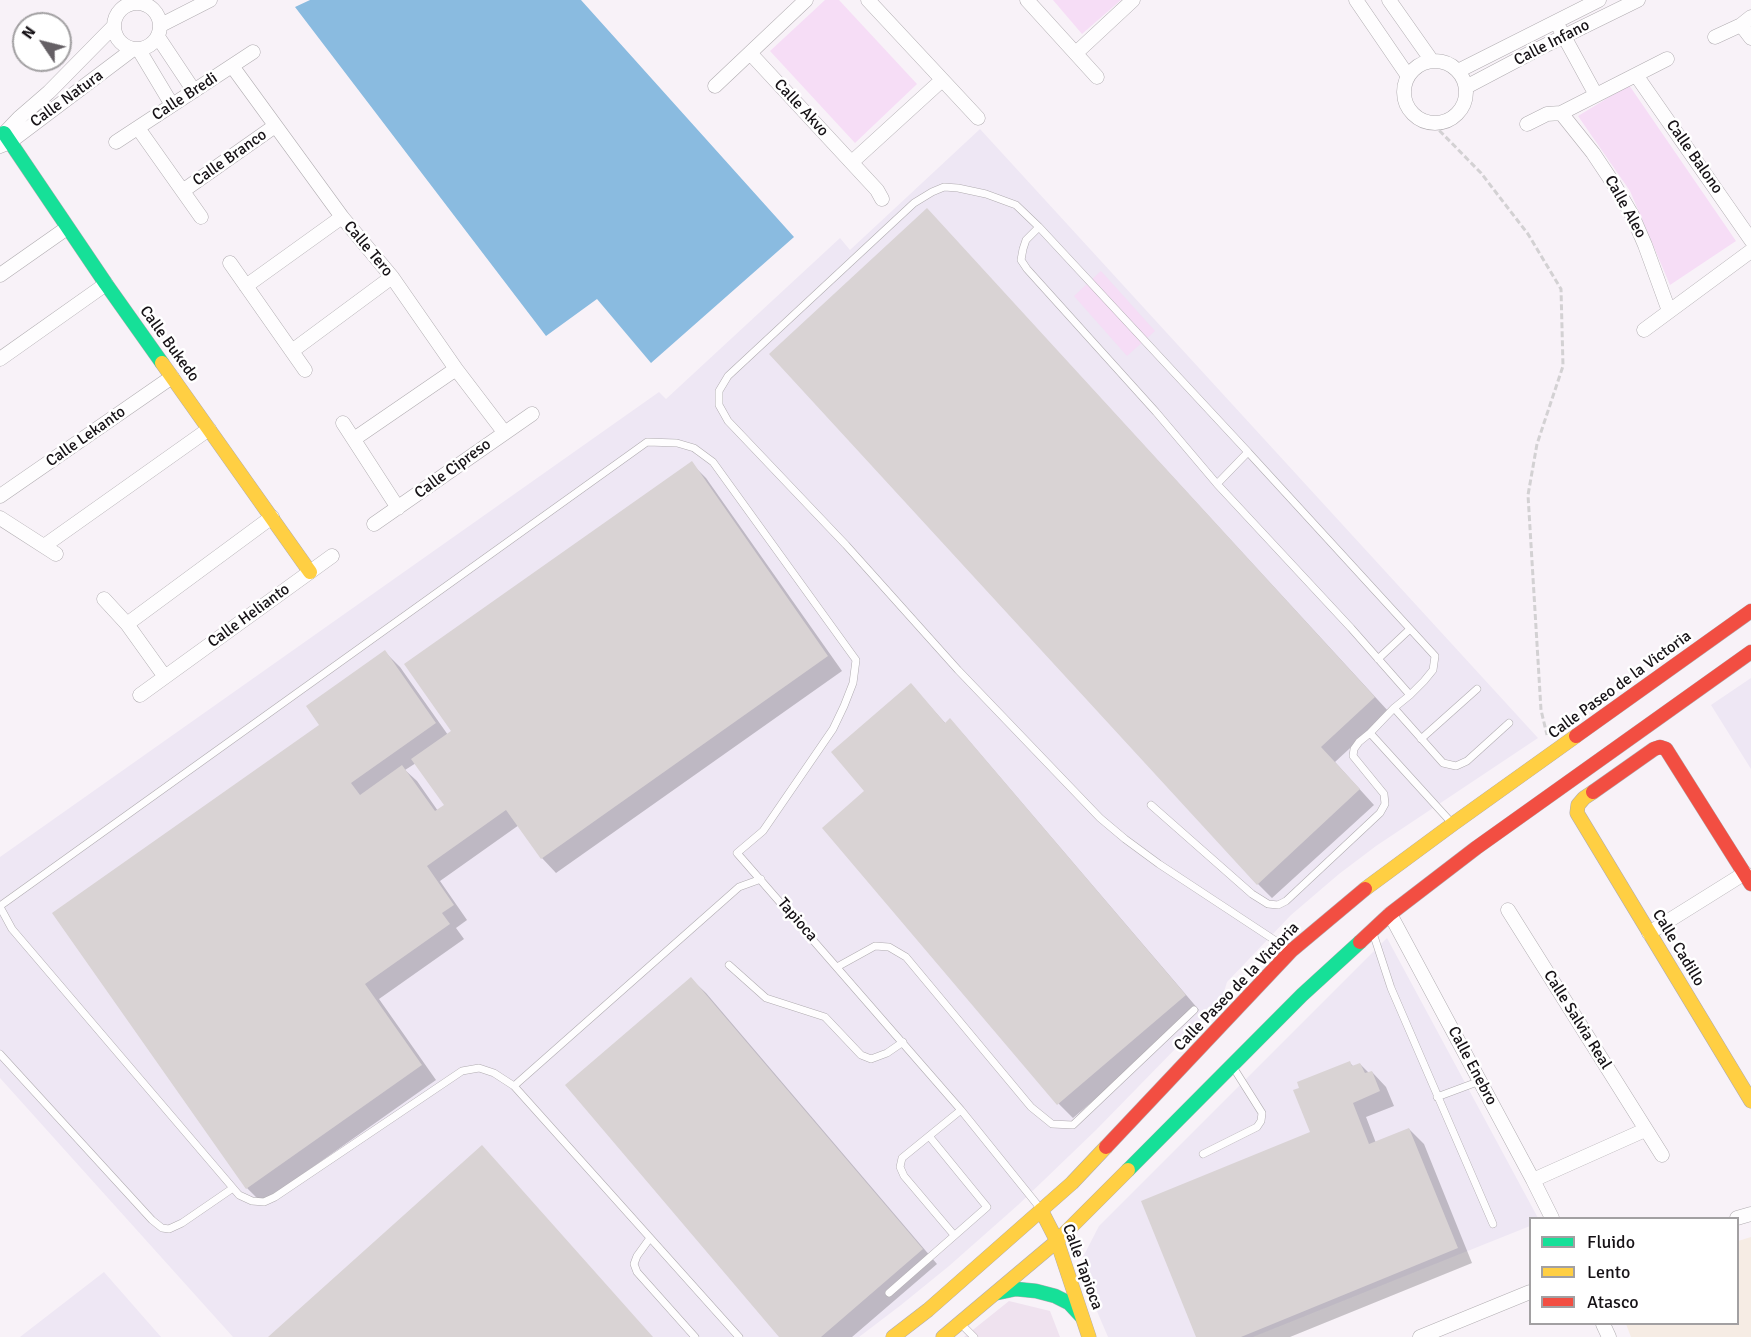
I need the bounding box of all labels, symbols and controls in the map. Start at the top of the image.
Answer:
north arrow [12,12,72,72]
street label: Calle Infano [1511,16,1593,70]
text: N [18,23,40,43]
street label: Calle Natura [27,66,107,132]
street label: Calle Bredi [149,69,221,125]
street label: Calle Akvo [770,75,832,141]
street label: Calle Balono [1661,116,1727,198]
street label: Calle Branco [189,125,271,191]
street label: Calle Aleo [1600,172,1650,242]
street label: Calle Tero [339,217,397,281]
street label: Calle Bukedo [135,302,203,386]
street label: Calle Lekanto [42,403,130,471]
street label: Calle Cipreso [411,435,495,503]
street label: Calle Helianto [204,580,294,652]
street label: Calle Paseo de la Victoria [1545,627,1695,743]
street label: Tapioca [773,894,821,946]
street label: Calle Cadillo [1648,906,1708,990]
street label: Calle Paseo de la Victoria [1170,919,1304,1055]
street label: Calle Salvia Real [1539,967,1615,1073]
street label: Calle Enebro [1443,1023,1501,1109]
legend [1529,1217,1739,1325]
street label: Calle Tapioca [1058,1221,1106,1313]
text: Fluido [1587,1231,1635,1253]
text: Lento [1587,1261,1630,1283]
text: Atasco [1587,1291,1639,1313]

